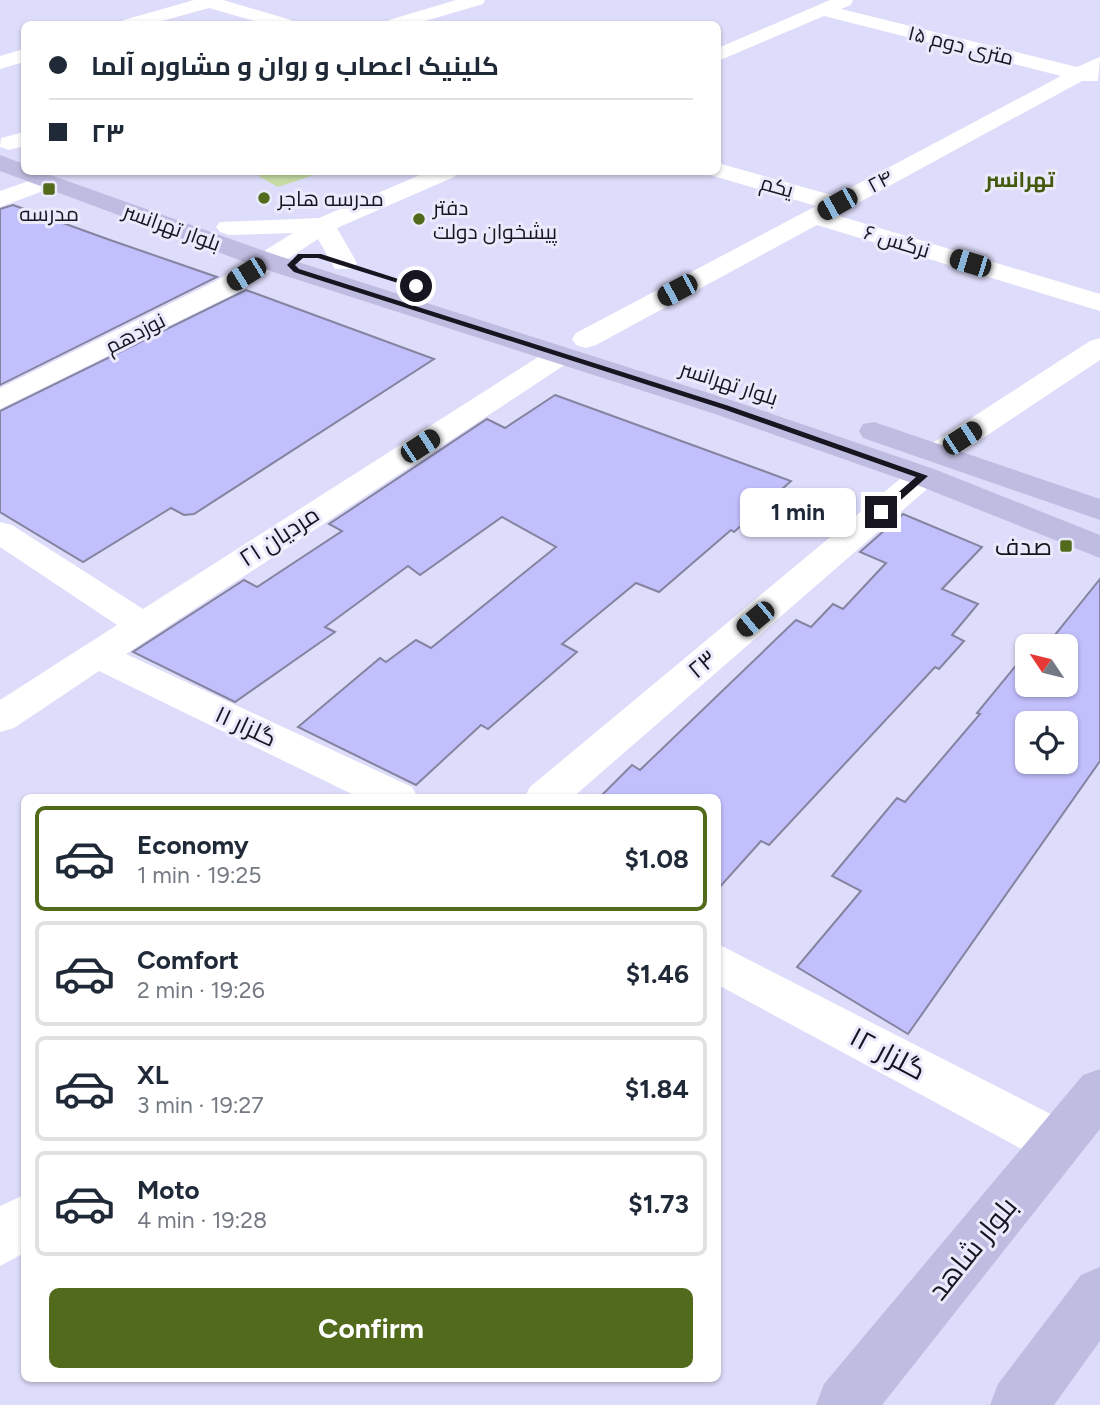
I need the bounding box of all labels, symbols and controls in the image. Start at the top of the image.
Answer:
street label: ۱۵ متری دوم [905,20,1016,72]
text: کلینیک اعصاب و روان و مشاوره آلما [91,50,499,82]
text: ۲۳ [91,117,125,149]
street label: ۲۴ [863,164,897,198]
district label: تهرانسر [984,167,1056,193]
street label: یکم [757,169,797,205]
marker: مدرسه [41,181,57,197]
car [814,185,861,223]
place label: مدرسه هاجر [277,186,384,211]
marker: مدرسه هاجر [256,190,272,206]
place label: دفتر پیشخوان دولت [432,195,557,246]
street label: بلوار تهرانسر [119,198,224,257]
place label: مدرسه [19,201,79,226]
marker: دفتر پیشخوان دولت [411,211,427,227]
street label: نرگس ۶ [861,219,933,264]
car [947,247,994,279]
car [223,254,270,294]
route start [400,270,432,302]
car [654,271,701,309]
street label: نوزدهم [101,307,170,360]
street label: بلوار تهرانسر [676,355,781,412]
car [939,418,986,458]
car [397,426,444,466]
callout: 1 min [741,488,856,536]
route end [865,496,897,528]
text: 1 min [771,498,825,526]
street label: ۲۱ مردیان [234,499,324,573]
place label: صدف [995,532,1052,561]
marker: صدف [1058,538,1074,554]
car [733,597,778,641]
north arrow [1015,634,1078,696]
map controls [1015,634,1078,774]
street label: ۲۳ [682,644,722,684]
street label: گلزار ۱۱ [211,699,281,753]
button: locate [1015,711,1078,774]
icon: car [53,827,116,890]
text: Economy [137,829,249,861]
text: $1.08 [624,843,689,875]
text: 1 min · 19:25 [137,861,262,889]
icon: car [53,942,116,1005]
text: Comfort [137,944,239,976]
text: $1.46 [626,958,689,990]
text: 2 min · 19:26 [137,976,265,1004]
street label: گلزار ۱۲ [844,1019,932,1087]
icon: car [53,1057,116,1120]
text: XL [137,1059,169,1091]
text: $1.84 [625,1073,689,1105]
text: 3 min · 19:27 [137,1091,264,1119]
icon: car [53,1172,116,1235]
text: Moto [137,1174,200,1206]
text: $1.73 [628,1188,689,1220]
street label: بلوار شاهد [920,1190,1024,1306]
text: 4 min · 19:28 [137,1206,267,1234]
button: Confirm [49,1288,693,1368]

